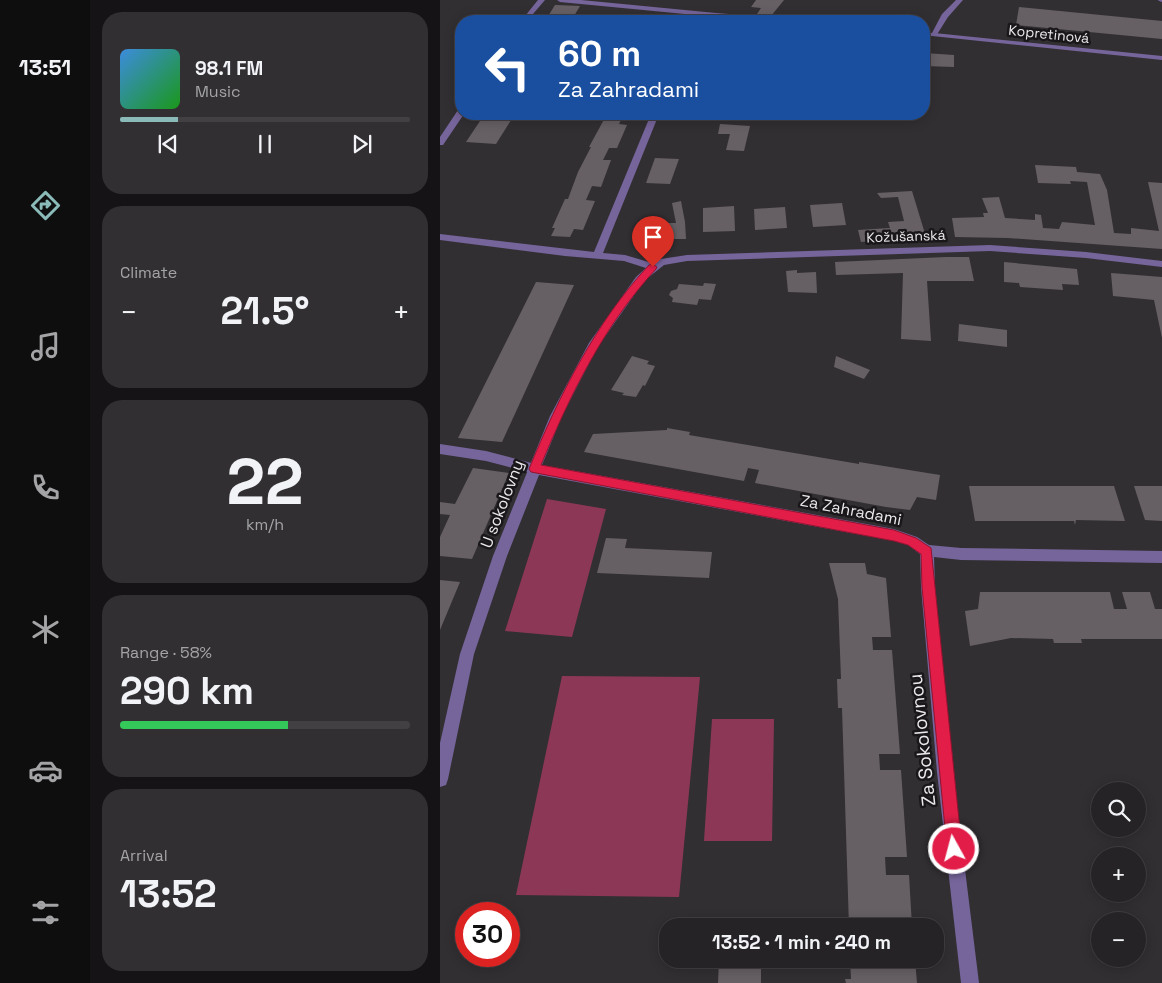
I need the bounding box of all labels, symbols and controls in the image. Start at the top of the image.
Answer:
street label: Kopretinová [1008,21,1090,47]
text: 60 m [558,32,641,76]
icon: left [475,35,540,100]
text: 13:51 [19,53,71,81]
text: 98.1 FM [195,56,263,81]
text: Za Zahradami [558,75,699,103]
text: Music [195,81,241,102]
icon: previous [154,130,182,158]
icon: pause [251,130,279,158]
icon: next [348,130,376,158]
icon: directions [28,188,63,223]
pin [632,216,674,267]
icon: arrive [639,223,667,251]
street label: Kožušanská [866,226,946,246]
text: Climate [120,262,177,283]
text: 21.5° [221,287,309,335]
text: − [120,294,137,330]
text: + [393,294,410,330]
icon: music [28,329,63,364]
text: 22 [226,440,304,523]
street label: U sokolovny [476,457,528,551]
icon: phone [28,470,63,505]
street label: Za Zahradami [799,490,903,530]
text: km/h [246,514,284,535]
icon: climate [28,612,63,647]
text: Range · 58% [120,642,212,663]
text: 290 km [120,667,254,715]
street label: Za Sokolovnou [903,673,941,807]
icon: car [28,753,63,788]
map controls [1091,782,1146,967]
button: search [1091,782,1146,837]
position arrow [927,822,979,874]
text: Arrival [120,845,168,866]
button: + [1091,847,1146,902]
text: 13:52 [120,870,217,918]
icon: filters [28,895,63,930]
speed limit sign: 30 [455,902,520,967]
button: − [1091,912,1146,967]
text: 13:52 · 1 min · 240 m [712,930,891,955]

